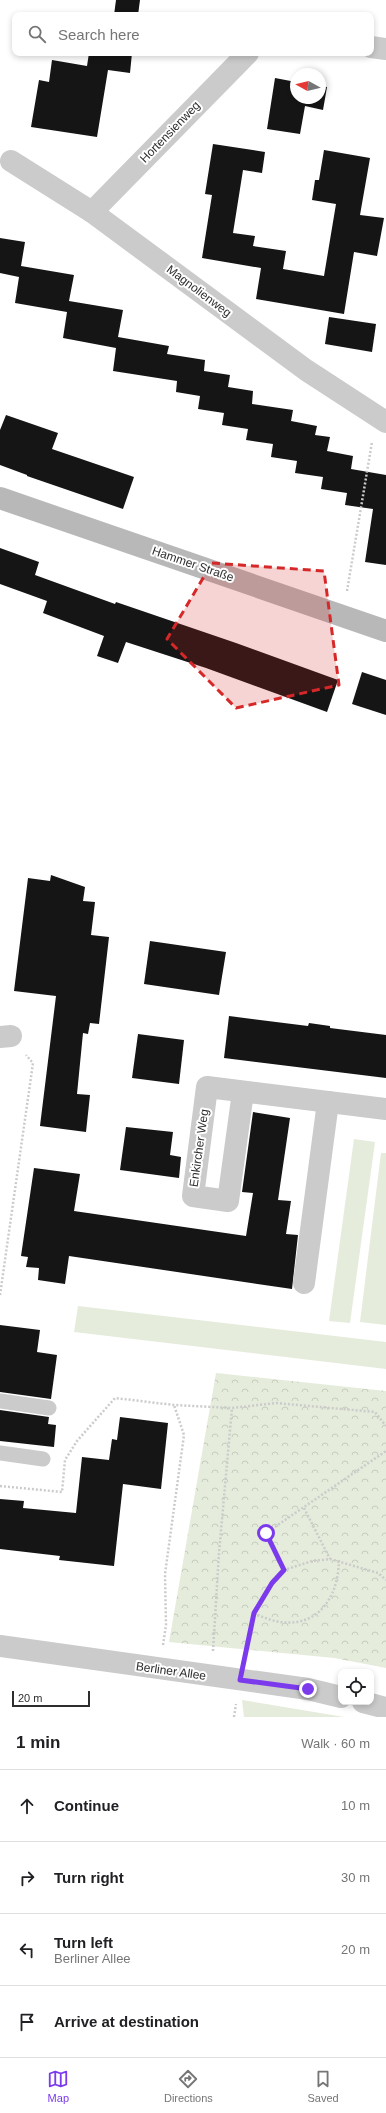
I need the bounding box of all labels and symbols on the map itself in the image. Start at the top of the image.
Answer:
north arrow [290,68,326,104]
street label: Hortensienweg [137,98,203,166]
street label: Magnolienweg [164,262,234,320]
street label: Hammer Straße [150,543,236,585]
street label: Enkircher Weg [187,1108,211,1188]
route start [257,1524,275,1542]
street label: Berliner Allee [135,1659,207,1683]
route end [299,1680,317,1698]
scale bar [12,1689,90,1708]

